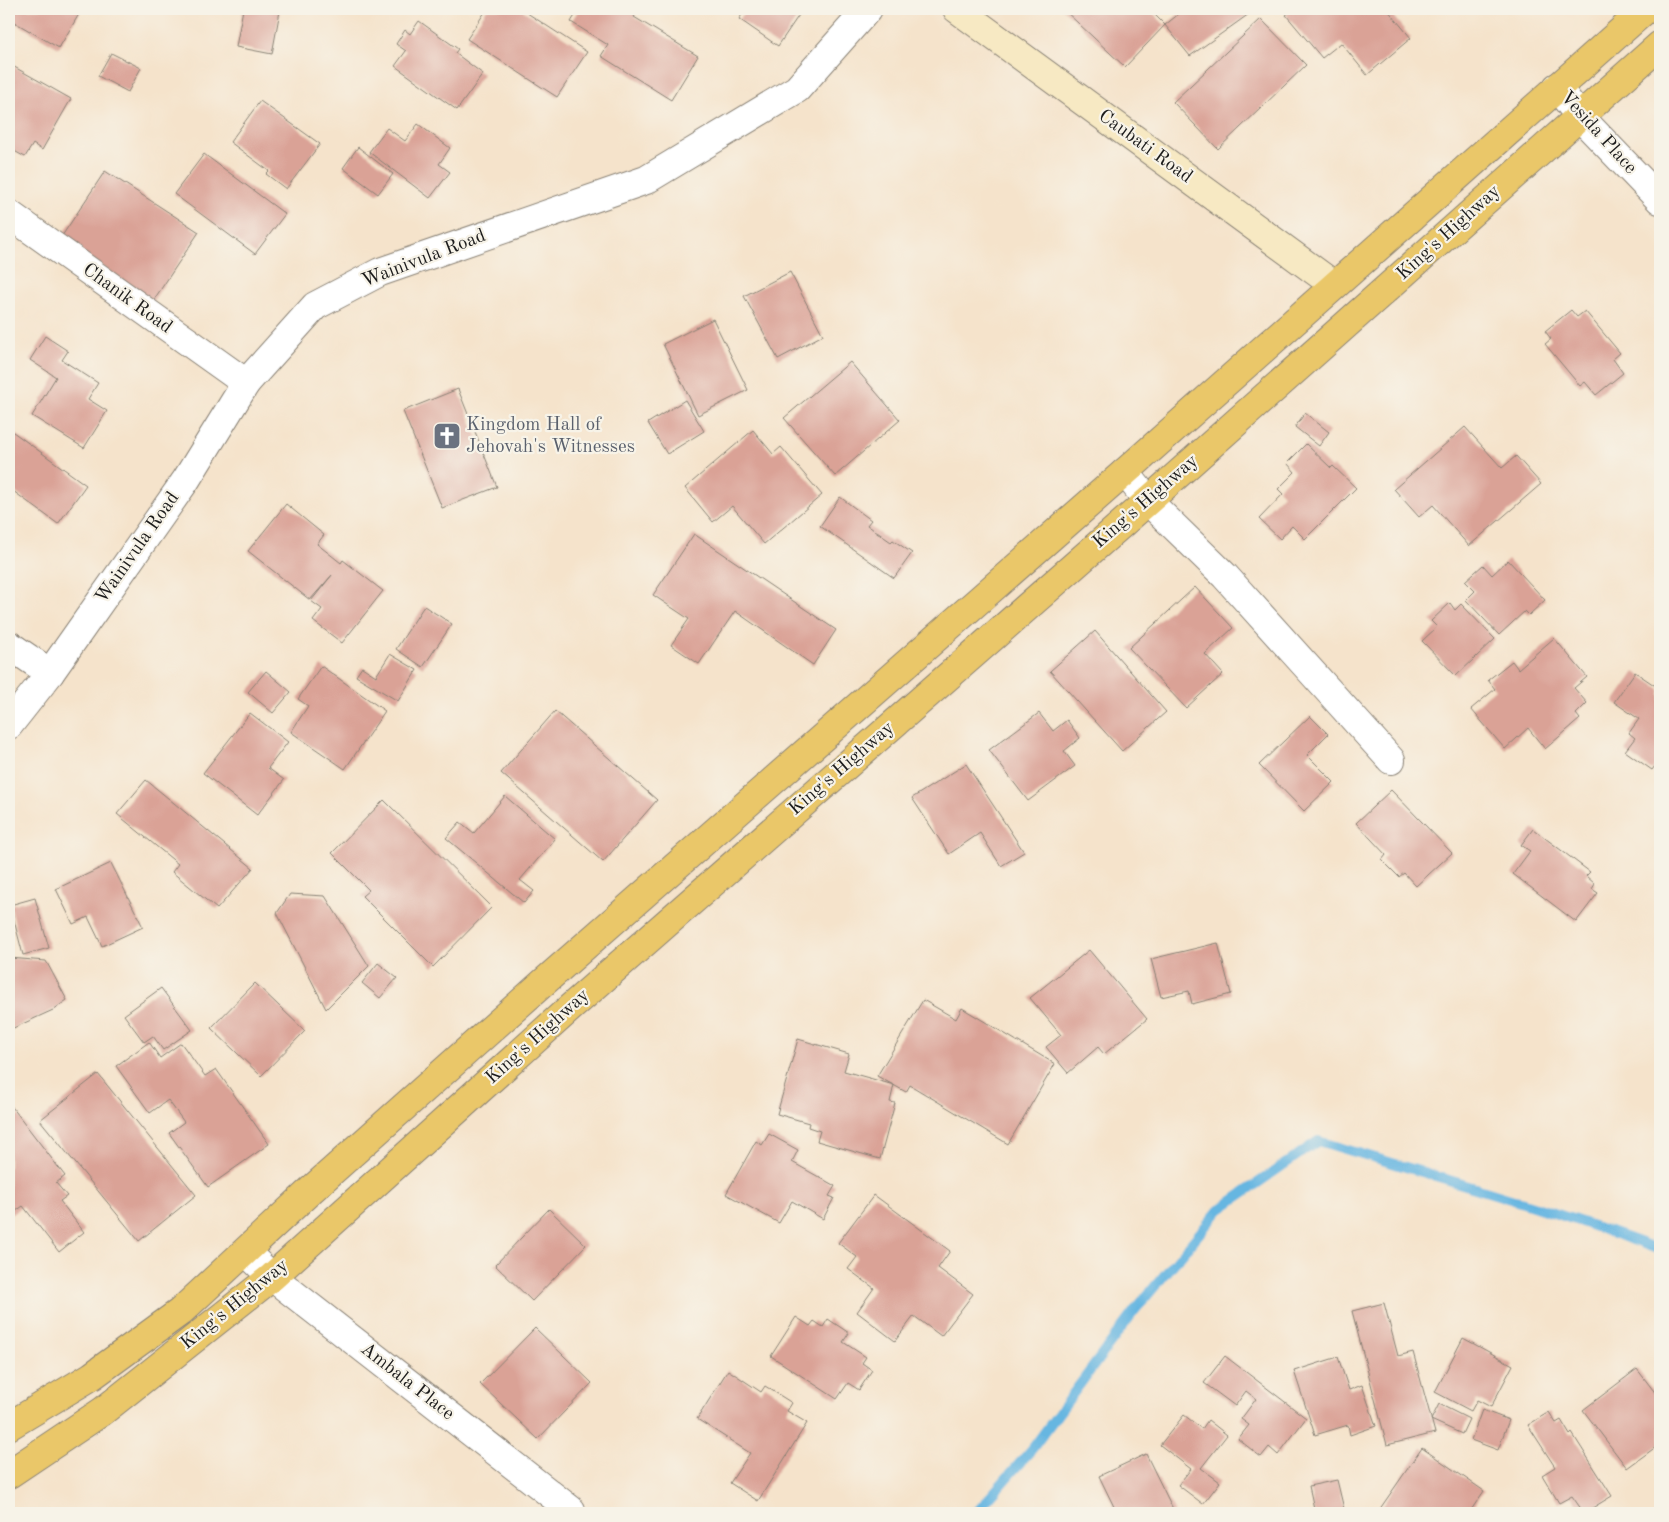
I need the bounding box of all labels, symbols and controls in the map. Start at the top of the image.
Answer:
street label: Vesida Place [1556,88,1640,178]
street label: Caubati Road [1095,107,1195,187]
street label: King's Highway [1394,182,1504,284]
street label: Wainivula Road [359,227,489,291]
street label: Chanik Road [79,260,175,338]
place label: Kingdom Hall of Jehovah's Witnesses [466,416,635,457]
church icon: Kingdom Hall of Jehovah's Witnesses [432,421,462,451]
street label: King's Highway [1090,451,1202,553]
street label: Wainivula Road [93,489,183,607]
street label: King's Highway [786,718,898,820]
street label: King's Highway [483,986,593,1088]
street label: King's Highway [178,1256,292,1354]
street label: Ambala Place [357,1340,457,1424]

